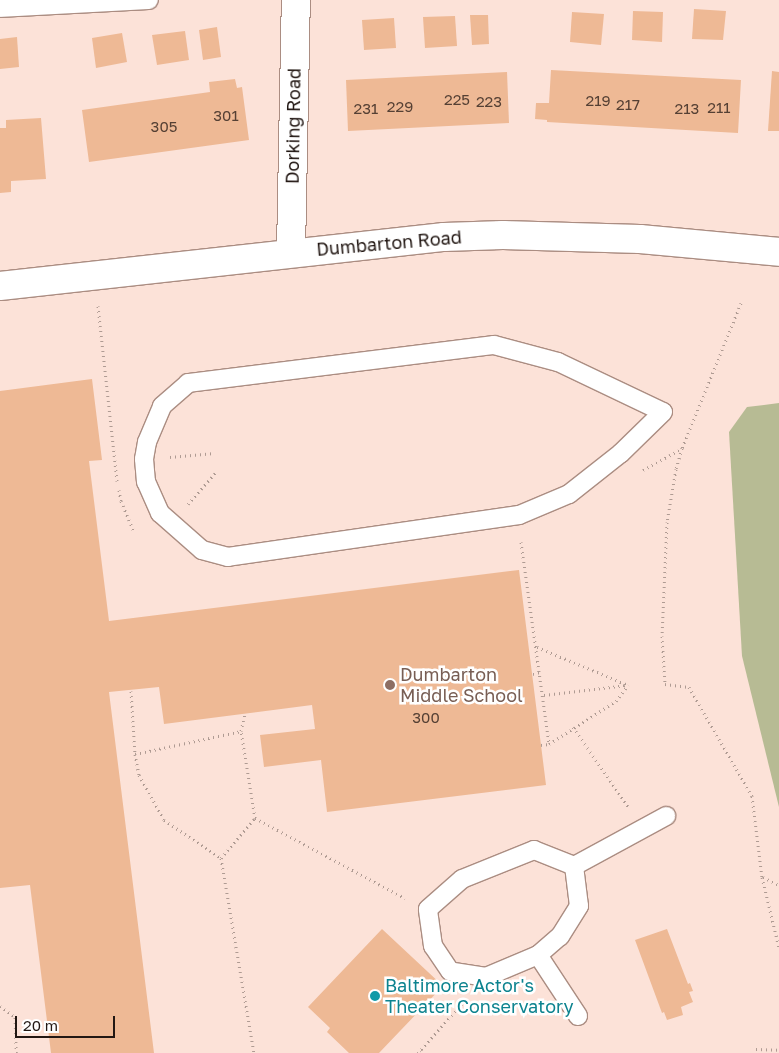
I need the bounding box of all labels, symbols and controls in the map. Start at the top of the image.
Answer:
street label: Dorking Road [281,68,305,184]
house number: 225 [444,91,470,109]
house number: 219 [585,92,611,110]
house number: 223 [476,93,502,111]
house number: 217 [616,96,640,114]
house number: 229 [387,98,413,116]
house number: 211 [707,99,731,117]
house number: 231 [354,100,378,118]
house number: 213 [675,100,699,118]
house number: 301 [213,107,239,125]
house number: 305 [151,118,177,136]
street label: Dumbarton Road [315,226,463,260]
place label: Dumbarton Middle School [400,664,523,706]
marker: Dumbarton Middle School [384,679,396,691]
house number: 300 [412,709,440,727]
place label: Baltimore Actor's Theater Conservatory [385,975,574,1018]
marker: Baltimore Actor's Theater Conservatory [369,990,381,1002]
scale bar [18,1006,118,1038]
text: 20 m [23,1016,58,1034]

